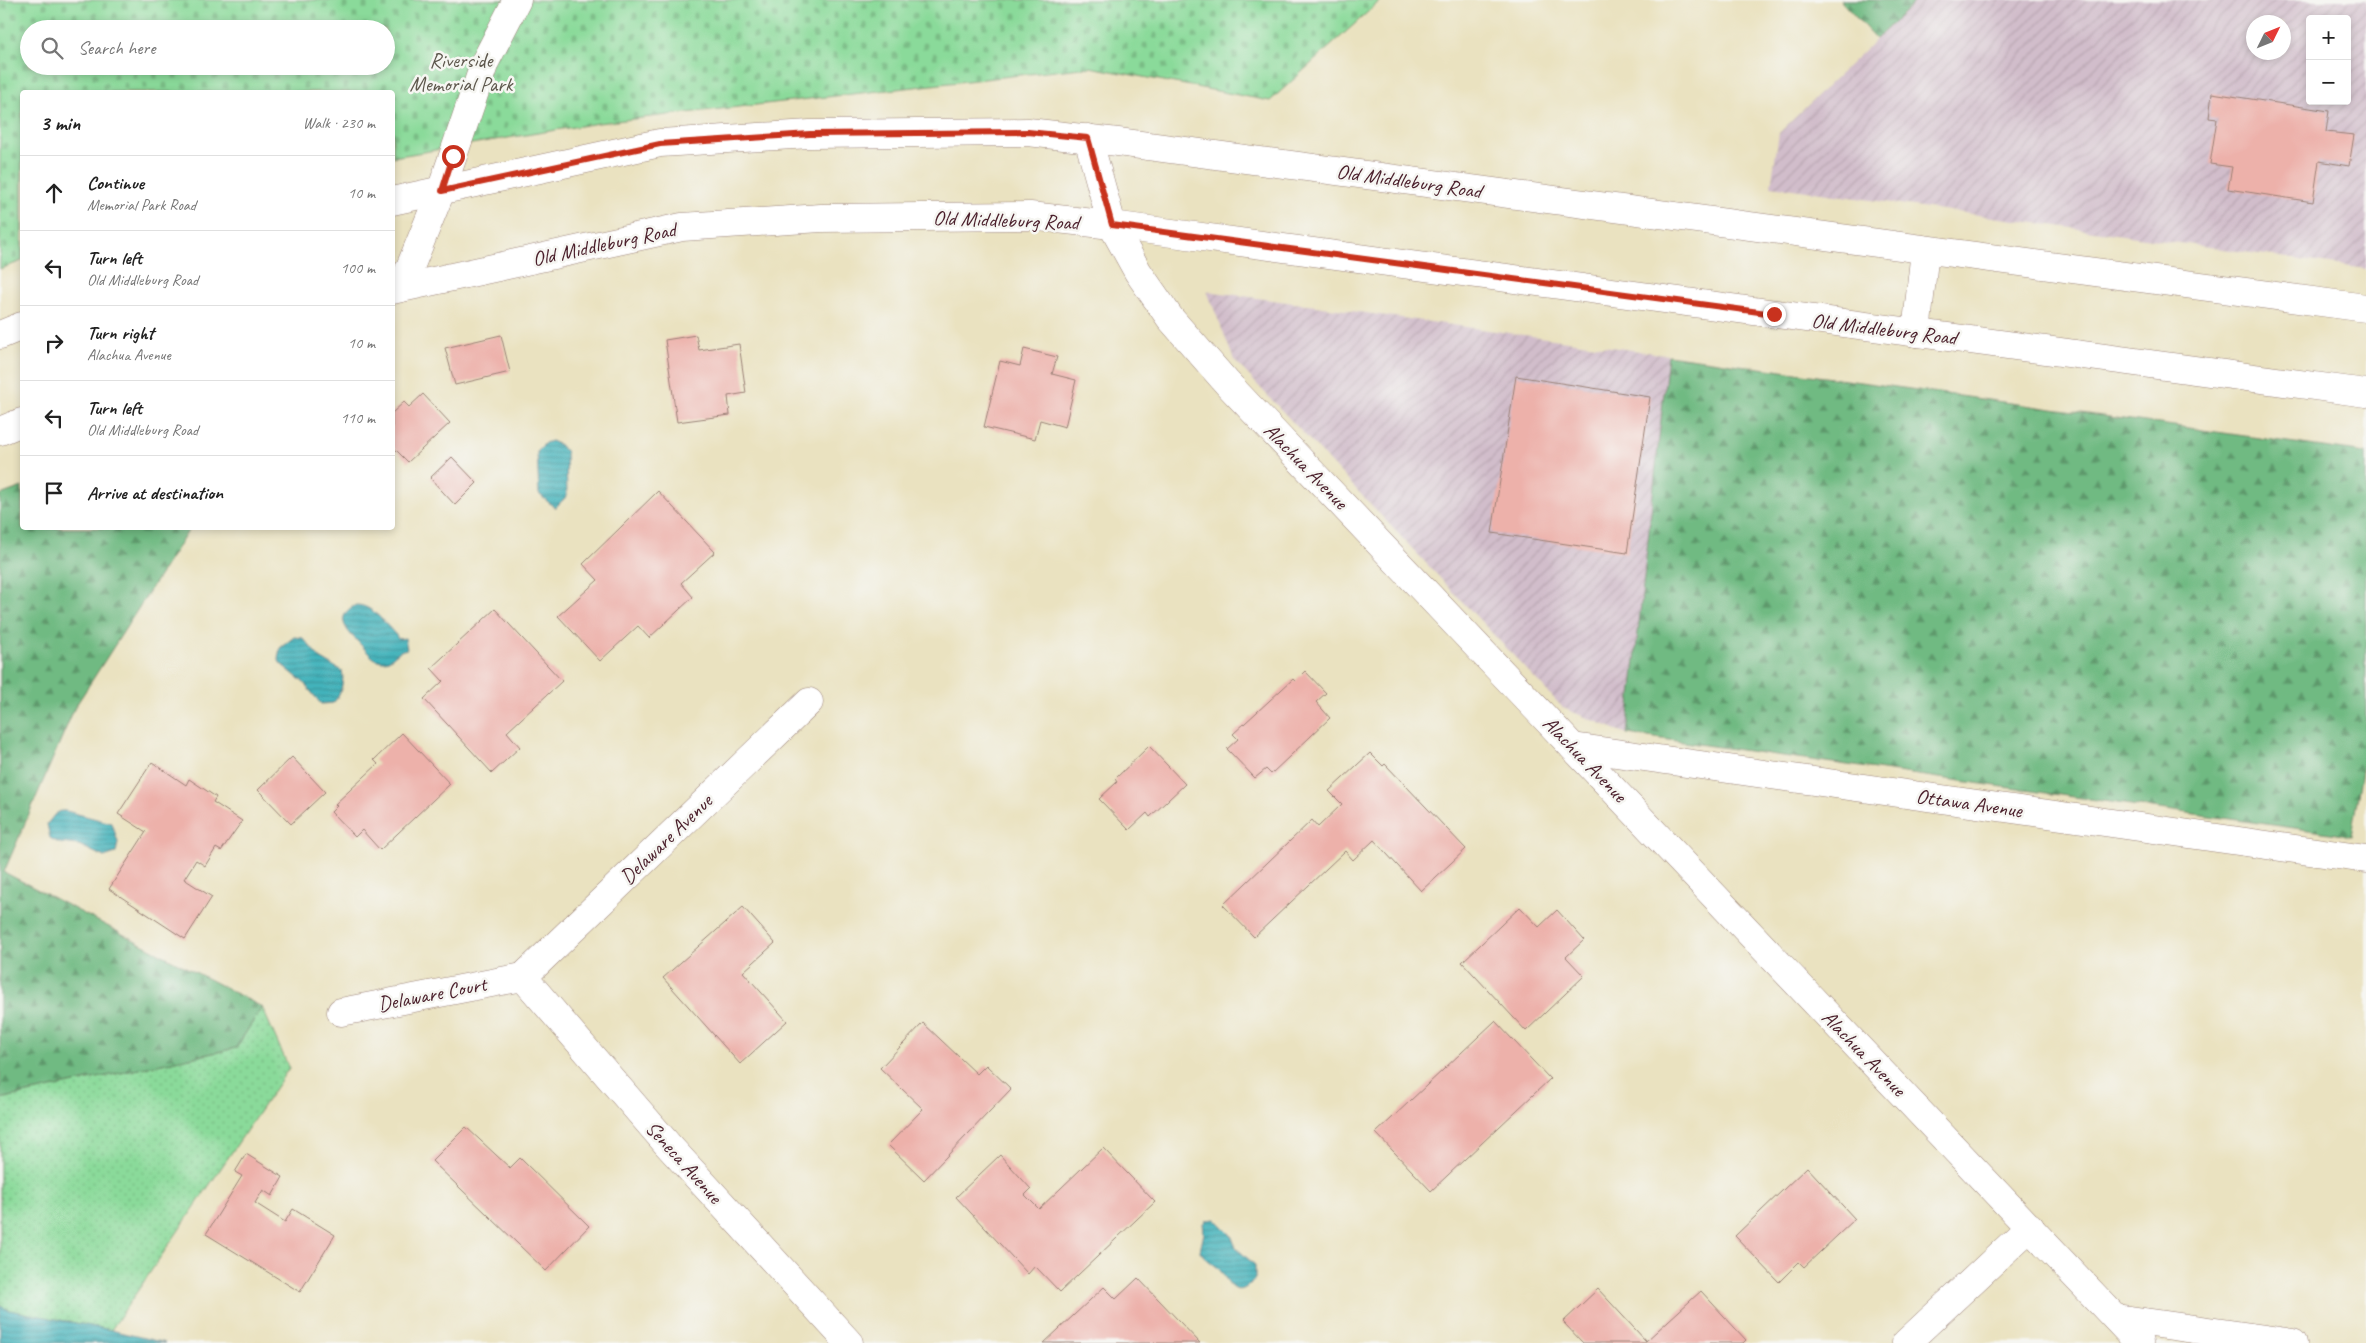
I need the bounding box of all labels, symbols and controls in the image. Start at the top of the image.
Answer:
north arrow [2246,15,2291,60]
map controls [2306,15,2351,105]
button: + [2306,15,2351,60]
search box [20,20,395,75]
icon: search [38,34,66,62]
text: Search here [78,36,155,60]
park label: Riverside Memorial Park [410,47,514,97]
button: − [2306,60,2351,105]
text: 3 min [40,110,80,136]
text: Walk · 230 m [303,113,375,133]
route start [442,145,465,168]
street label: Old Middleburg Road [1335,158,1486,204]
text: Continue [87,171,144,195]
icon: ahead [40,179,68,207]
text: 10 m [348,183,375,203]
text: Memorial Park Road [87,195,196,215]
street label: Old Middleburg Road [933,204,1082,236]
street label: Old Middleburg Road [530,216,681,272]
text: Turn left [87,246,142,270]
icon: left [40,254,68,282]
text: 100 m [341,258,375,278]
text: Old Middleburg Road [87,270,198,290]
route end [1763,303,1786,326]
street label: Old Middleburg Road [1810,307,1961,351]
text: Turn right [87,321,154,345]
icon: right [40,329,68,357]
text: 10 m [348,333,375,353]
text: Alachua Avenue [87,345,171,365]
text: Turn left [87,396,142,420]
icon: left [40,404,68,432]
text: 110 m [341,408,375,428]
street label: Alachua Avenue [1258,417,1354,515]
text: Old Middleburg Road [87,420,198,440]
icon: arrive [40,479,68,507]
text: Arrive at destination [87,481,223,505]
street label: Alachua Avenue [1537,710,1633,808]
street label: Ottawa Avenue [1914,783,2025,823]
street label: Delaware Avenue [614,787,719,890]
street label: Delaware Court [376,970,490,1017]
street label: Alachua Avenue [1816,1004,1912,1102]
street label: Seneca Avenue [640,1115,729,1210]

